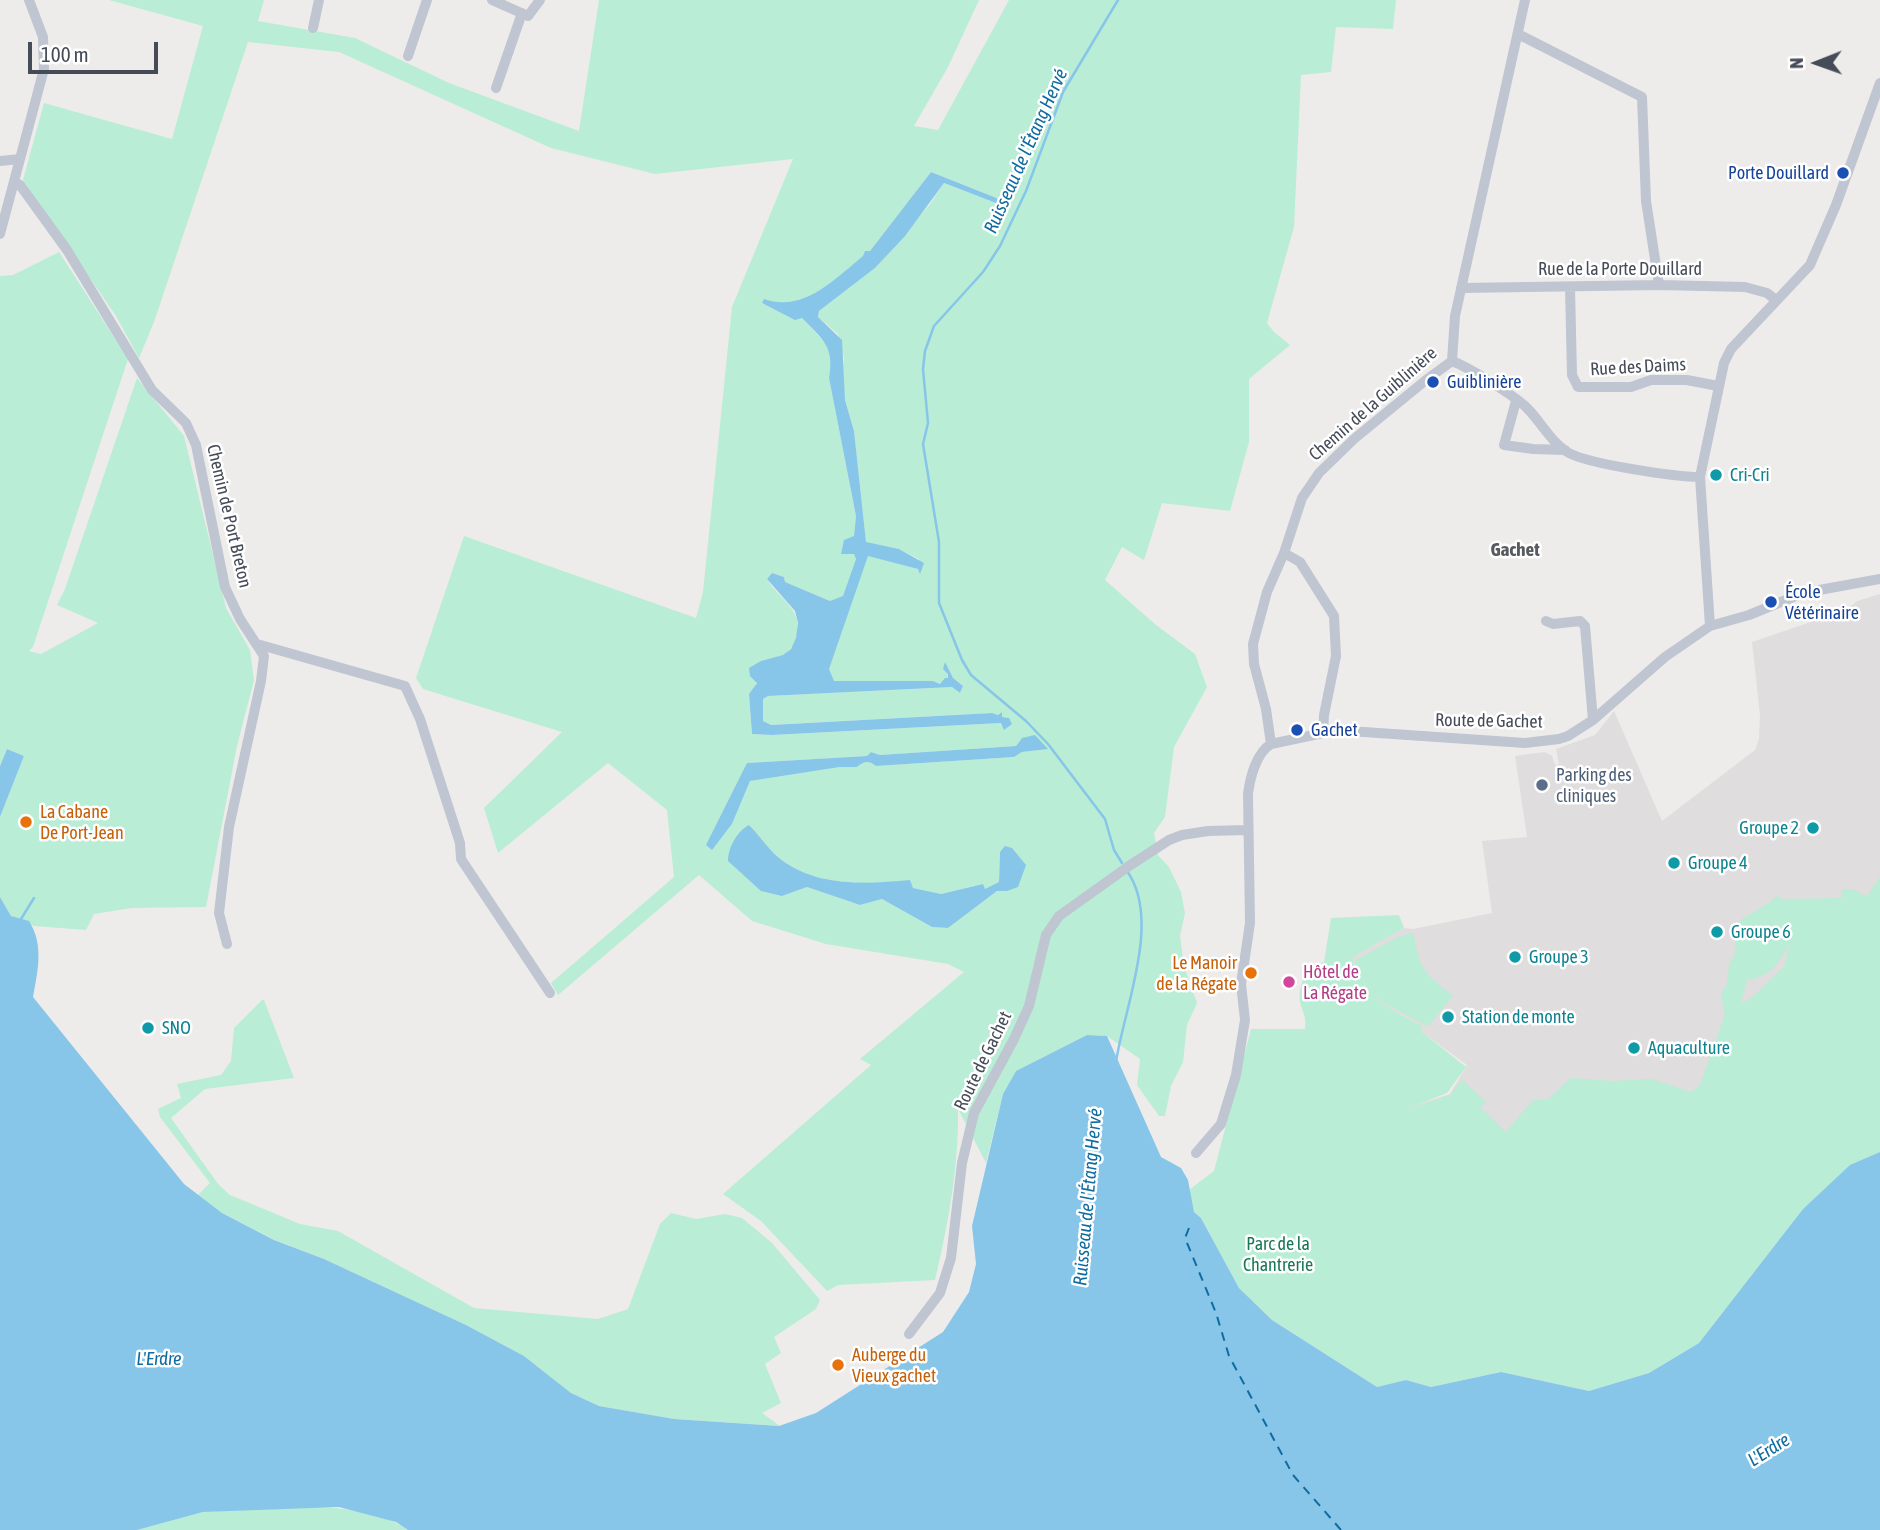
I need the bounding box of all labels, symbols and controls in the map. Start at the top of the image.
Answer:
scale bar [32,28,161,72]
north arrow [1782,28,1852,98]
text: 100 m [41,42,89,66]
text: N [1785,58,1807,69]
water label: Ruisseau de l'Étang Hervé [979,65,1073,237]
place label: Porte Douillard [1728,162,1829,184]
marker: Porte Douillard [1835,165,1851,181]
street label: Rue de la Porte Douillard [1538,258,1702,280]
street label: Chemin de la Guiblinière [1305,343,1441,465]
street label: Rue des Daims [1590,354,1686,380]
place label: Guiblinière [1447,371,1521,393]
marker: Guiblinière [1425,374,1441,390]
street label: Chemin de Port Breton [202,442,256,590]
place label: Cri-Cri [1730,464,1770,486]
marker: Cri-Cri [1708,467,1724,483]
district label: Gachet [1490,539,1540,561]
place label: École Vétérinaire [1785,581,1859,624]
marker: École Vétérinaire [1763,594,1779,610]
street label: Route de Gachet [1435,709,1543,733]
place label: Gachet [1311,719,1358,741]
marker: Gachet [1289,722,1305,738]
place label: Parking des cliniques [1556,764,1632,806]
marker: Parking des cliniques [1534,777,1550,793]
place label: La Cabane De Port-Jean [40,801,124,844]
marker: La Cabane De Port-Jean [18,814,34,830]
place label: Groupe 2 [1739,817,1799,839]
marker: Groupe 2 [1805,820,1821,836]
place label: Groupe 4 [1688,852,1748,874]
marker: Groupe 4 [1666,855,1682,871]
place label: Groupe 6 [1731,921,1791,943]
marker: Groupe 6 [1709,924,1725,940]
place label: Groupe 3 [1529,946,1589,968]
marker: Groupe 3 [1507,949,1523,965]
place label: Le Manoir de la Régate [1156,952,1237,995]
place label: Hôtel de La Régate [1303,961,1367,1004]
marker: Le Manoir de la Régate [1243,965,1259,981]
marker: Hôtel de La Régate [1281,974,1297,990]
place label: Station de monte [1462,1006,1575,1028]
street label: Route de Gachet [950,1008,1016,1114]
marker: Station de monte [1440,1009,1456,1025]
place label: SNO [162,1017,191,1039]
marker: SNO [140,1020,156,1036]
place label: Aquaculture [1648,1037,1730,1059]
marker: Aquaculture [1626,1040,1642,1056]
water label: Ruisseau de l'Étang Hervé [1069,1107,1107,1287]
park label: Parc de la Chantrerie [1243,1233,1313,1276]
place label: Auberge du Vieux gachet [852,1344,936,1386]
water label: L'Erdre [136,1348,182,1370]
marker: Auberge du Vieux gachet [830,1357,846,1373]
water label: L'Erdre [1744,1428,1794,1472]

